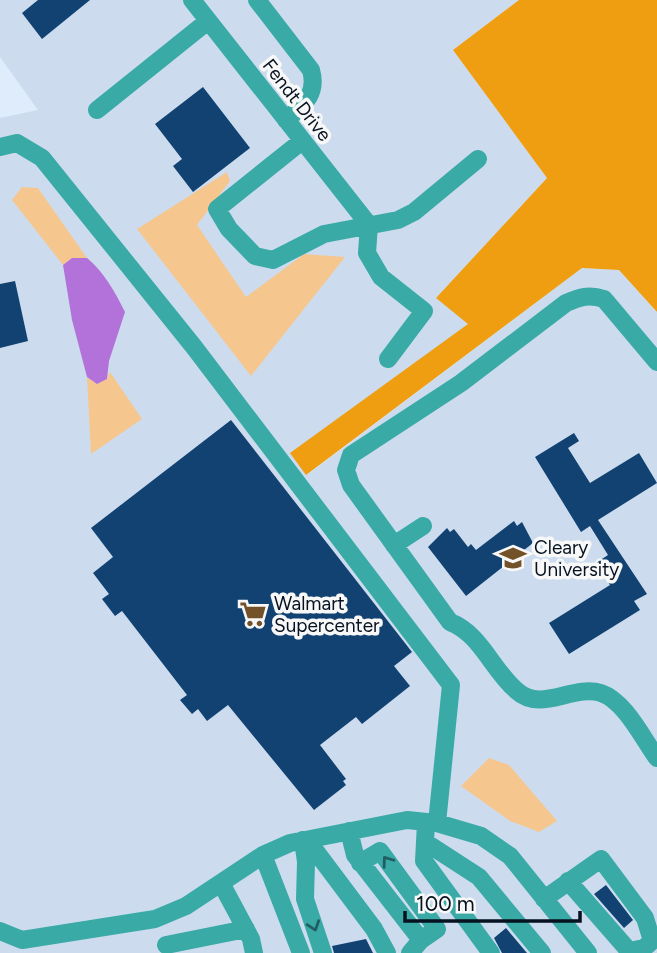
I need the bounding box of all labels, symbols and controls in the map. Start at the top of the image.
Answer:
street label: Fendt Drive [258,54,336,146]
place label: Cleary University [534,536,619,581]
school or university icon: Cleary University [498,543,528,573]
place label: Walmart Supercenter [274,592,380,637]
supermarket icon: Walmart Supercenter [238,599,268,629]
one-way arrow [383,856,395,869]
scale bar [405,880,580,924]
text: 100 m [416,891,475,916]
one-way arrow [306,920,320,932]

